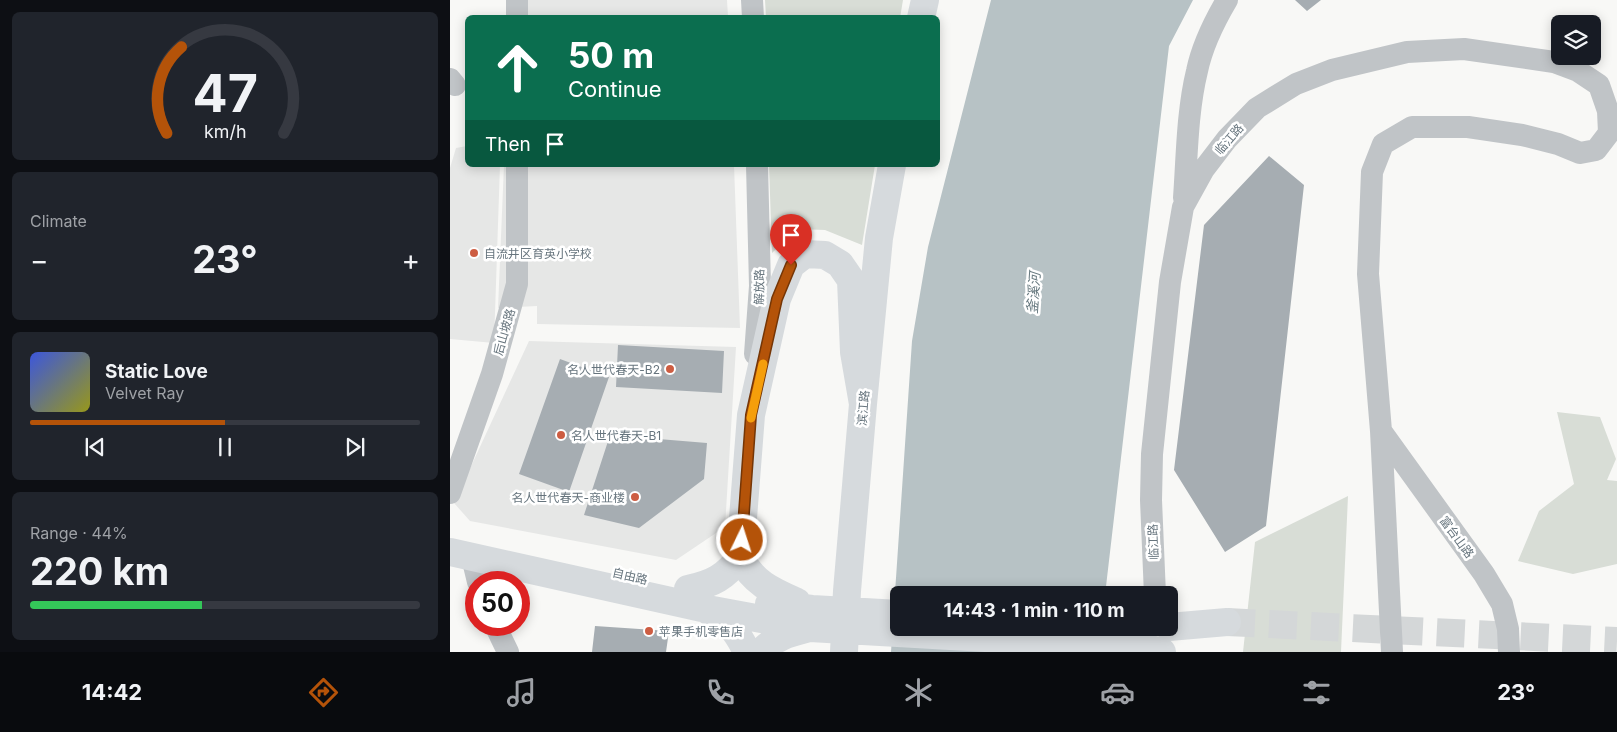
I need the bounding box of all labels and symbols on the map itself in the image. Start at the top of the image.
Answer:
street label: 临江路 [1212,120,1246,158]
pin [770,214,812,265]
place label: 自流井区育英小学校 [484,246,592,261]
marker: 自流井区育英小学校 [468,247,480,259]
water label: 釜溪河 [1023,268,1043,315]
street label: 解放路 [751,269,767,305]
street label: 后山坡路 [490,307,518,357]
place label: 名人世代春天-B2 [567,362,660,377]
marker: 名人世代春天-B2 [664,363,676,375]
street label: 滨江路 [854,389,872,427]
place label: 名人世代春天-B1 [571,428,661,443]
marker: 名人世代春天-B1 [555,429,567,441]
place label: 名人世代春天-商业楼 [511,490,625,505]
marker: 名人世代春天-商业楼 [629,491,641,503]
position arrow [715,513,767,565]
street label: 富台山路 [1437,513,1477,561]
street label: 临江路 [1145,524,1161,560]
street label: 自由路 [611,565,649,587]
speed limit sign: 50 [465,571,530,636]
place label: 苹果手机零售店 [659,624,743,639]
marker: 苹果手机零售店 [643,625,655,637]

